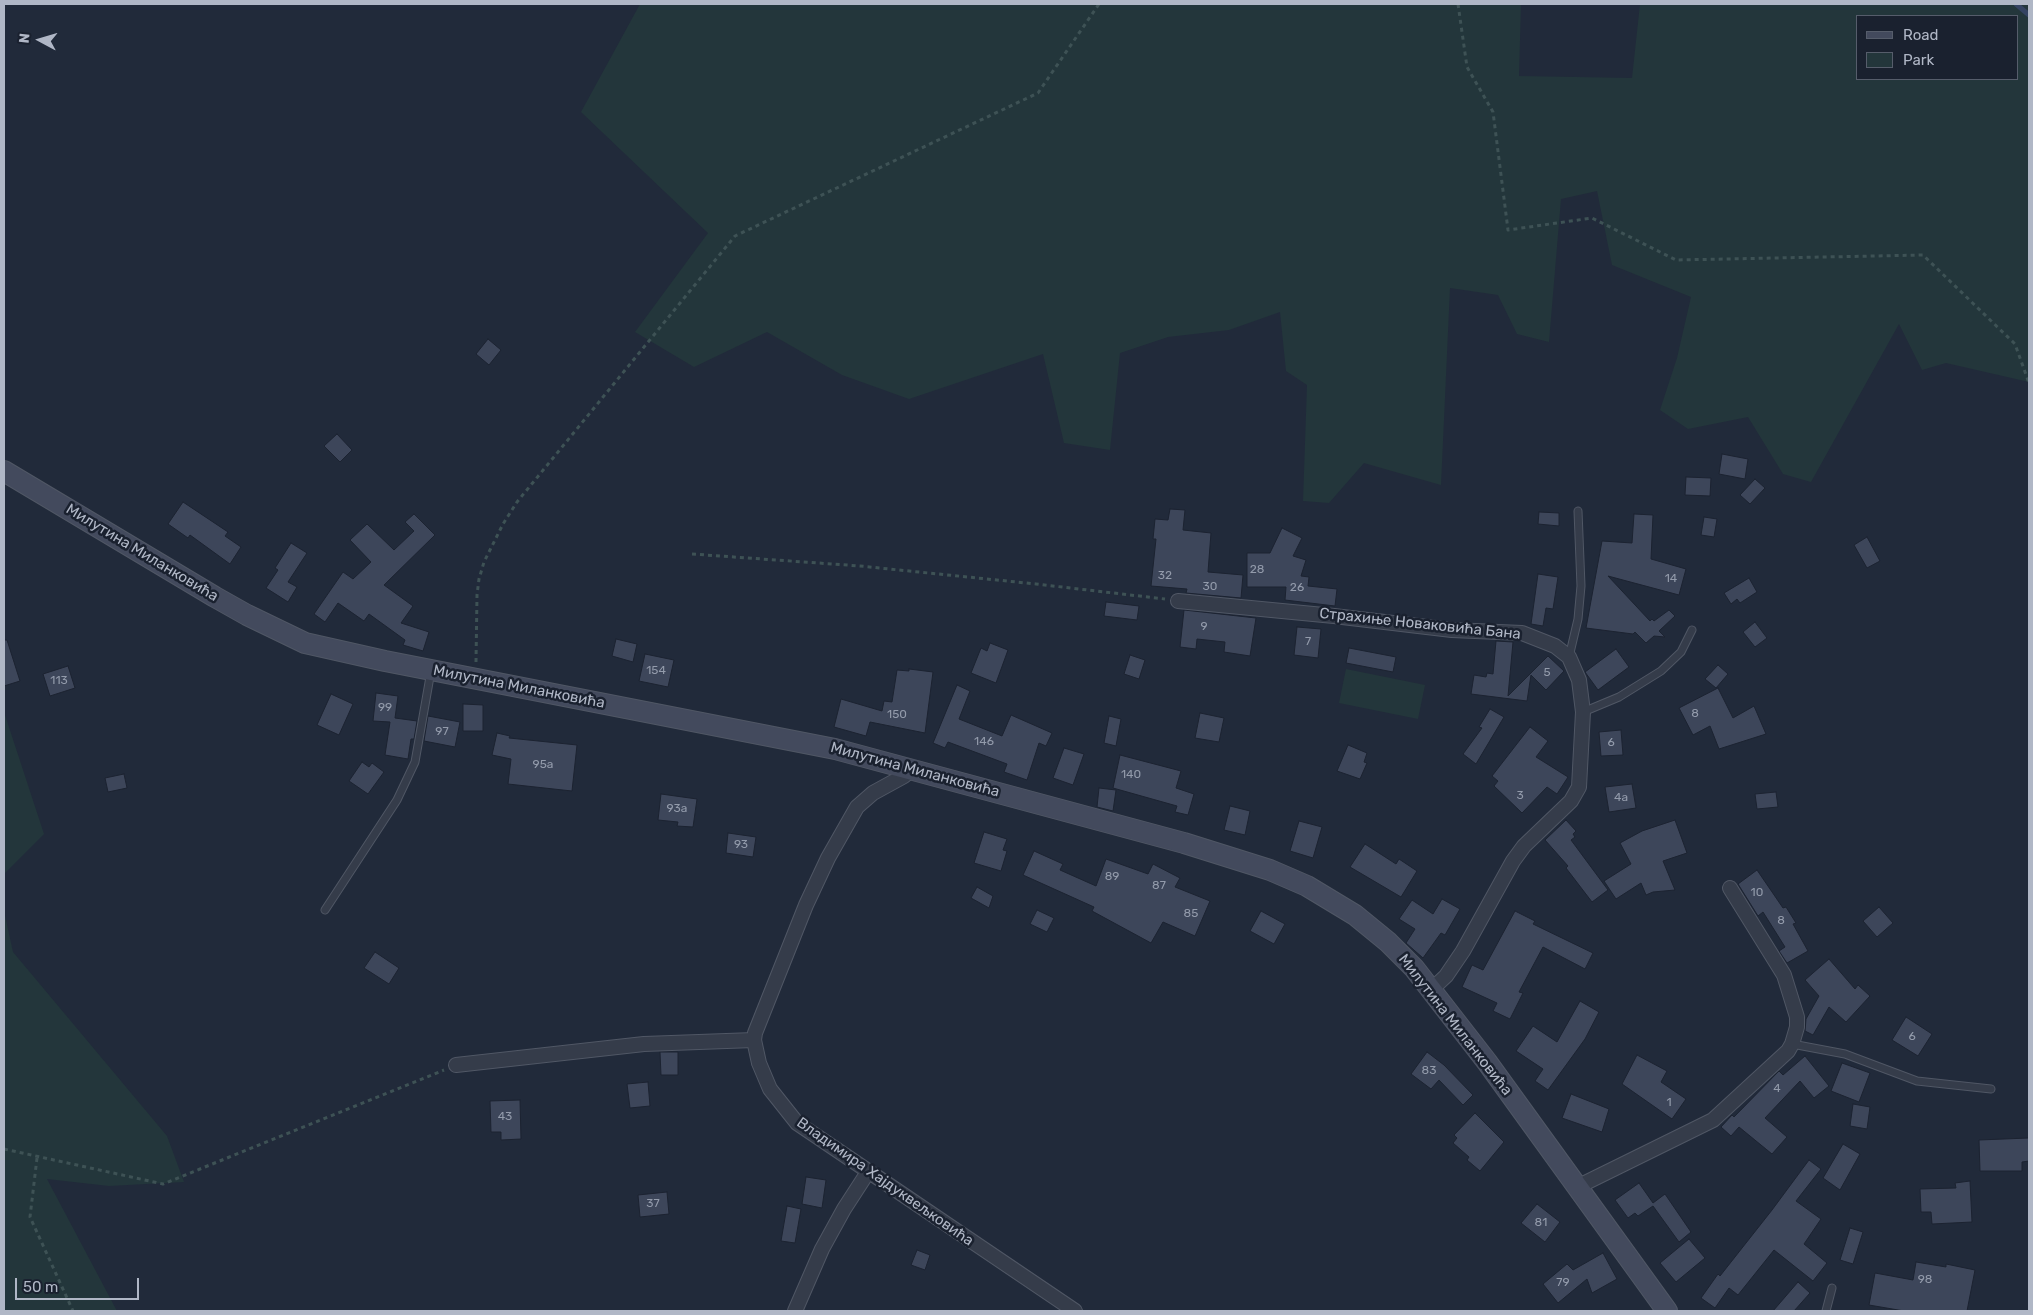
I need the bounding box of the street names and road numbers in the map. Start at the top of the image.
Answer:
street label: Милутина Миланковића [63,500,221,606]
street label: Страхиње Новаковића Бана [1318,604,1522,644]
street label: Милутина Миланковића [432,662,606,712]
street label: Милутина Миланковића [828,739,1002,801]
street label: Милутина Миланковића [1394,951,1516,1099]
street label: Владимира Хајдуквељковића [793,1114,977,1250]

